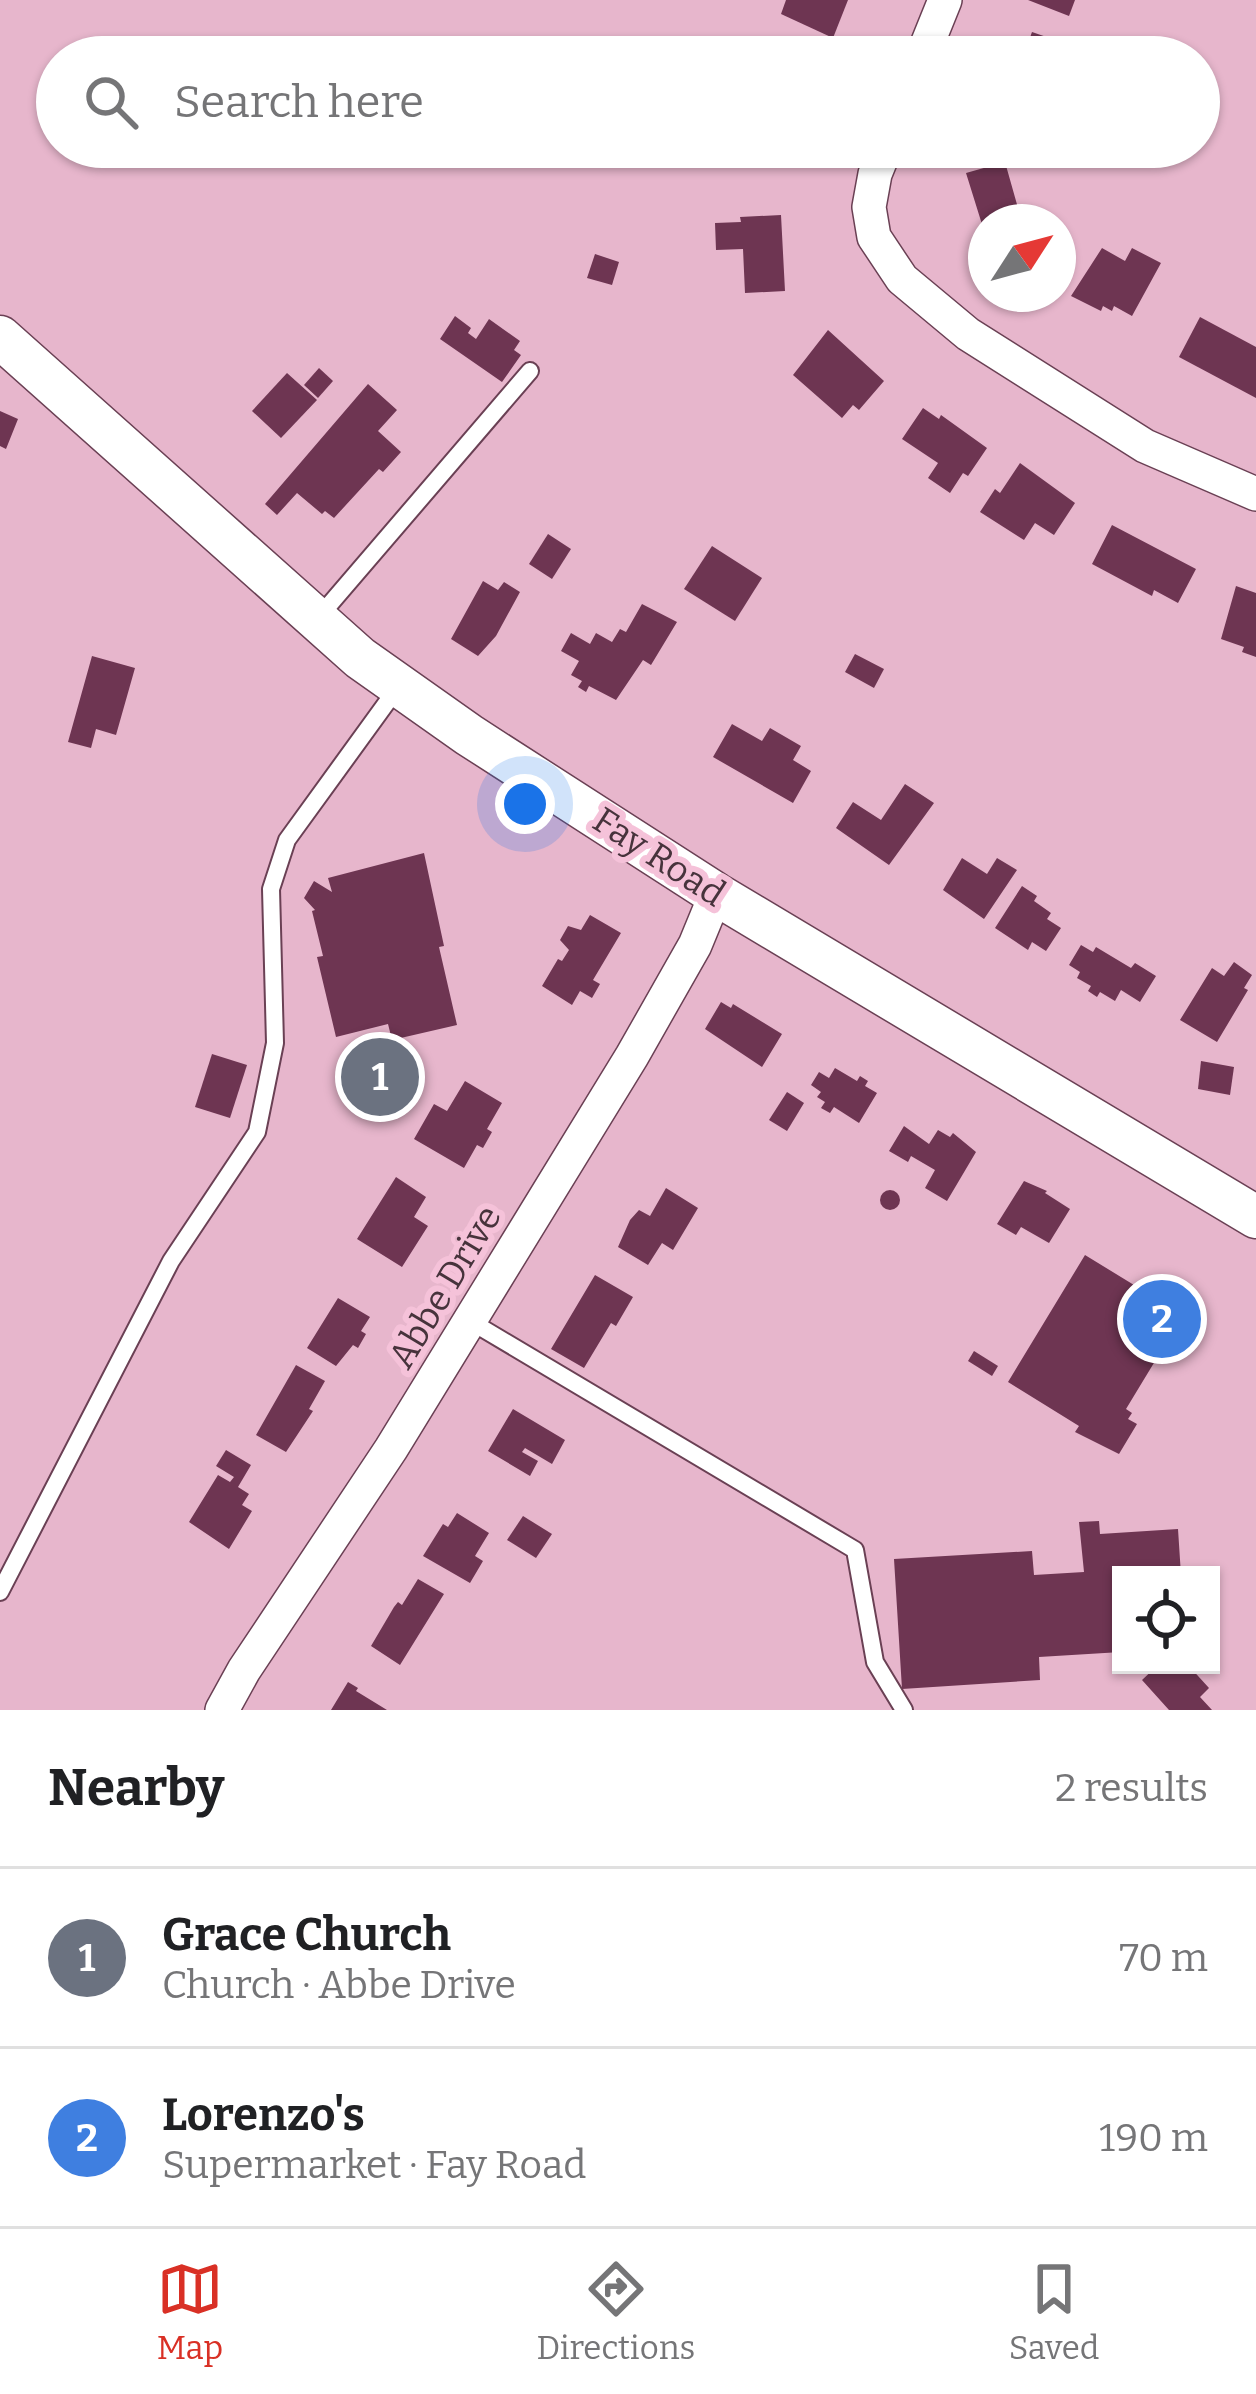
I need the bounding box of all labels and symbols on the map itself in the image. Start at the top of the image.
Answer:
north arrow [968,204,1076,312]
your location [495,774,555,834]
street label: Fay Road [585,798,733,916]
pin: 1 [341,1032,419,1122]
street label: Abbe Drive [379,1198,511,1376]
pin: 2 [1123,1274,1201,1364]

